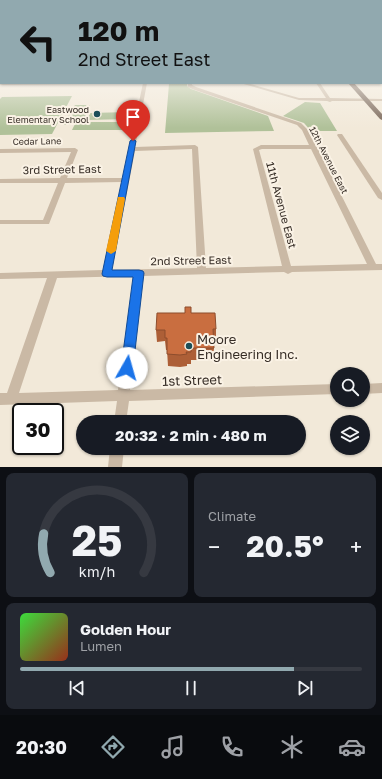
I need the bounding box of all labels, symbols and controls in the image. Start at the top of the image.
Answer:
text: 120 m [78,14,159,47]
icon: left [12,16,64,68]
text: 2nd Street East [78,48,211,70]
pin [116,100,150,141]
place label: Eastwood Elementary School [7,104,89,125]
icon: arrive [122,106,144,128]
marker: Eastwood Elementary School [92,109,102,119]
street label: 12th Avenue East [307,125,351,196]
street label: Cedar Lane [13,135,61,147]
street label: 11th Avenue East [264,160,300,250]
street label: 3rd Street East [23,162,101,176]
street label: 2nd Street East [150,253,232,267]
place label: Moore Engineering Inc. [197,331,298,362]
marker: Moore Engineering Inc. [184,341,194,351]
position arrow [106,347,148,389]
map controls [330,367,370,455]
button: search [330,367,370,407]
street label: 1st Street [162,371,222,389]
speed limit sign: 30 [12,403,64,455]
button: layers [330,415,370,455]
text: 20:32 · 2 min · 480 m [115,426,267,444]
text: Climate [208,508,256,524]
text: 25 [72,515,122,565]
text: 20.5° [246,528,324,564]
text: − [208,533,220,560]
text: + [350,533,362,560]
text: km/h [79,563,115,580]
text: Golden Hour [80,620,171,638]
text: Lumen [80,638,122,654]
icon: previous [66,677,88,699]
icon: pause [180,677,202,699]
icon: next [294,677,316,699]
icon: directions [99,733,127,761]
icon: music [159,733,187,761]
icon: phone [218,733,246,761]
icon: climate [278,733,306,761]
icon: car [338,733,366,761]
text: 20:30 [16,736,67,758]

